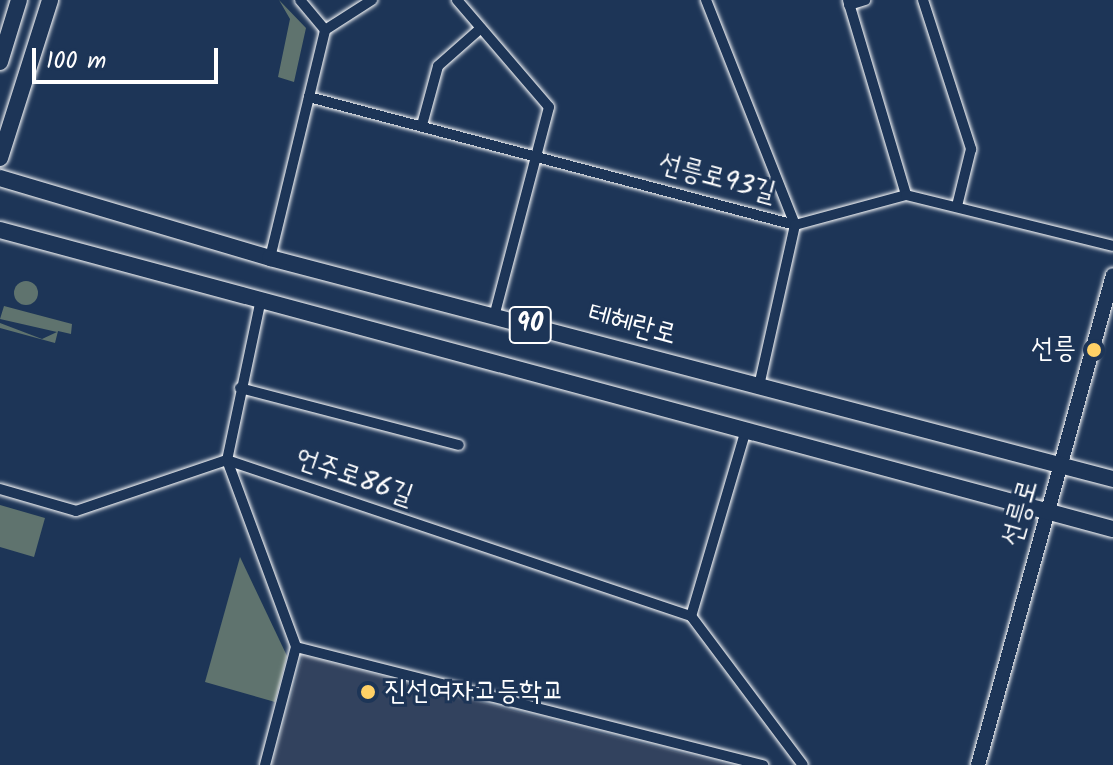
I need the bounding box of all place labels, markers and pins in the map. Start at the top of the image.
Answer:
place label: 선릉 [1031,333,1076,367]
marker: 선릉 [1083,339,1105,361]
place label: 진선여자고등학교 [384,675,564,709]
marker: 진선여자고등학교 [359,683,377,701]

